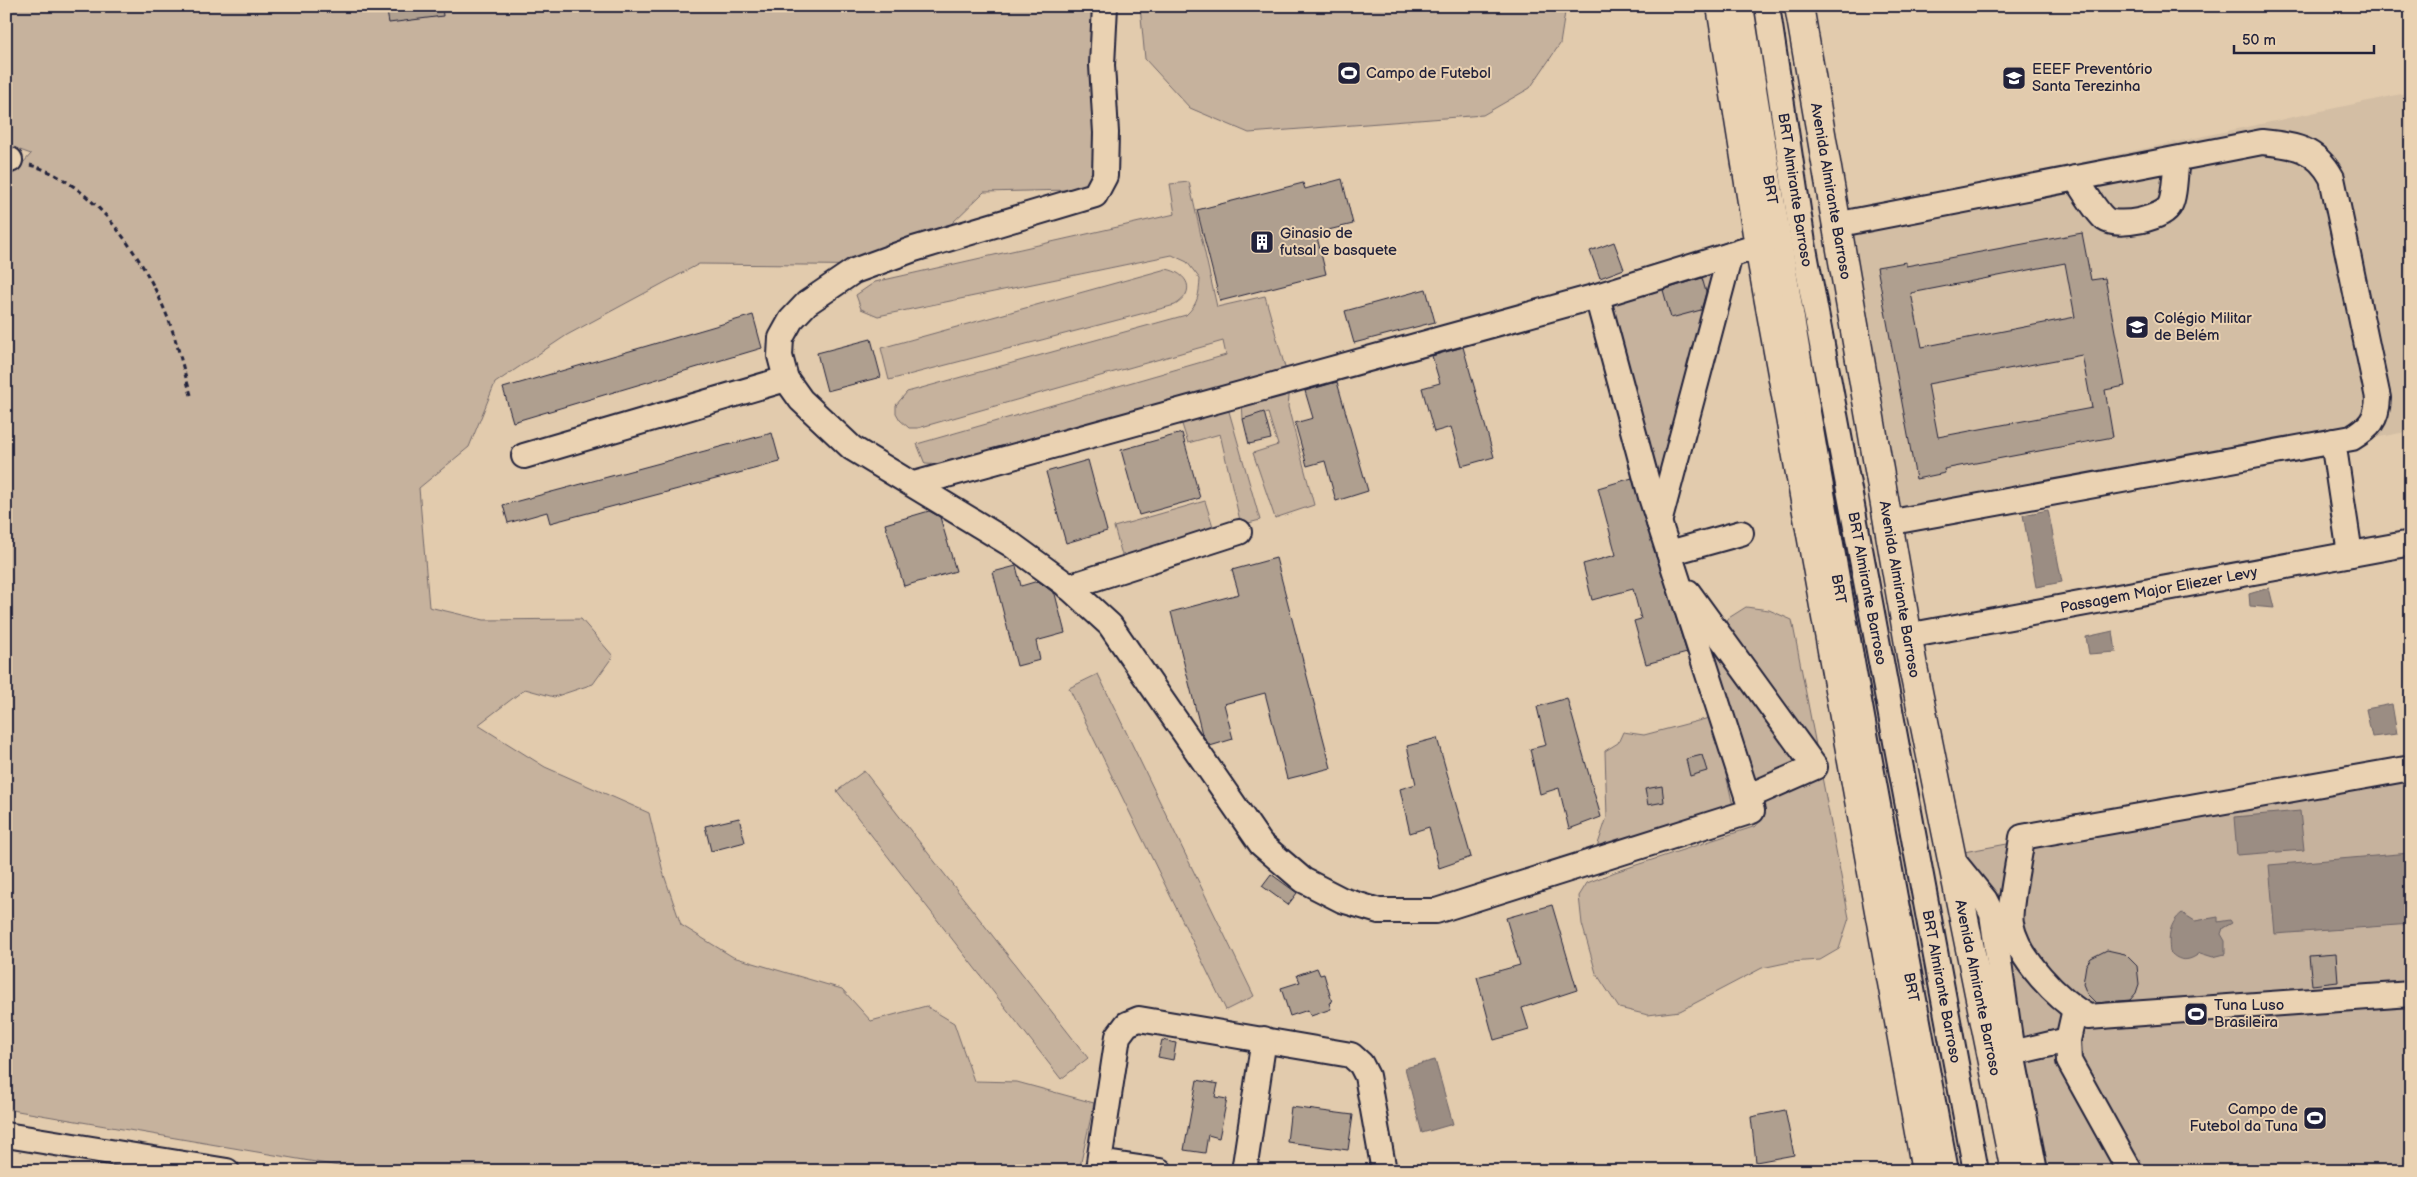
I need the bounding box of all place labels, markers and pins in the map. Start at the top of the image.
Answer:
sports icon: Campo de Futebol [1336,60,1362,86]
place label: EEEF Preventório Santa Terezinha [2032,60,2153,96]
place label: Campo de Futebol [1366,64,1491,83]
school or university icon: EEEF Preventório Santa Terezinha [2001,65,2027,91]
place label: Ginasio de futsal e basquete [1280,224,1397,260]
building icon: Ginasio de futsal e basquete [1249,229,1275,255]
place label: Colégio Militar de Belém [2154,309,2252,345]
school or university icon: Colégio Militar de Belém [2124,314,2150,340]
place label: Tuna Luso Brasileira [2214,996,2284,1032]
sports icon: Tuna Luso Brasileira [2183,1001,2209,1027]
place label: Campo de Futebol da Tuna [2190,1100,2298,1136]
sports icon: Campo de Futebol da Tuna [2302,1105,2328,1131]

